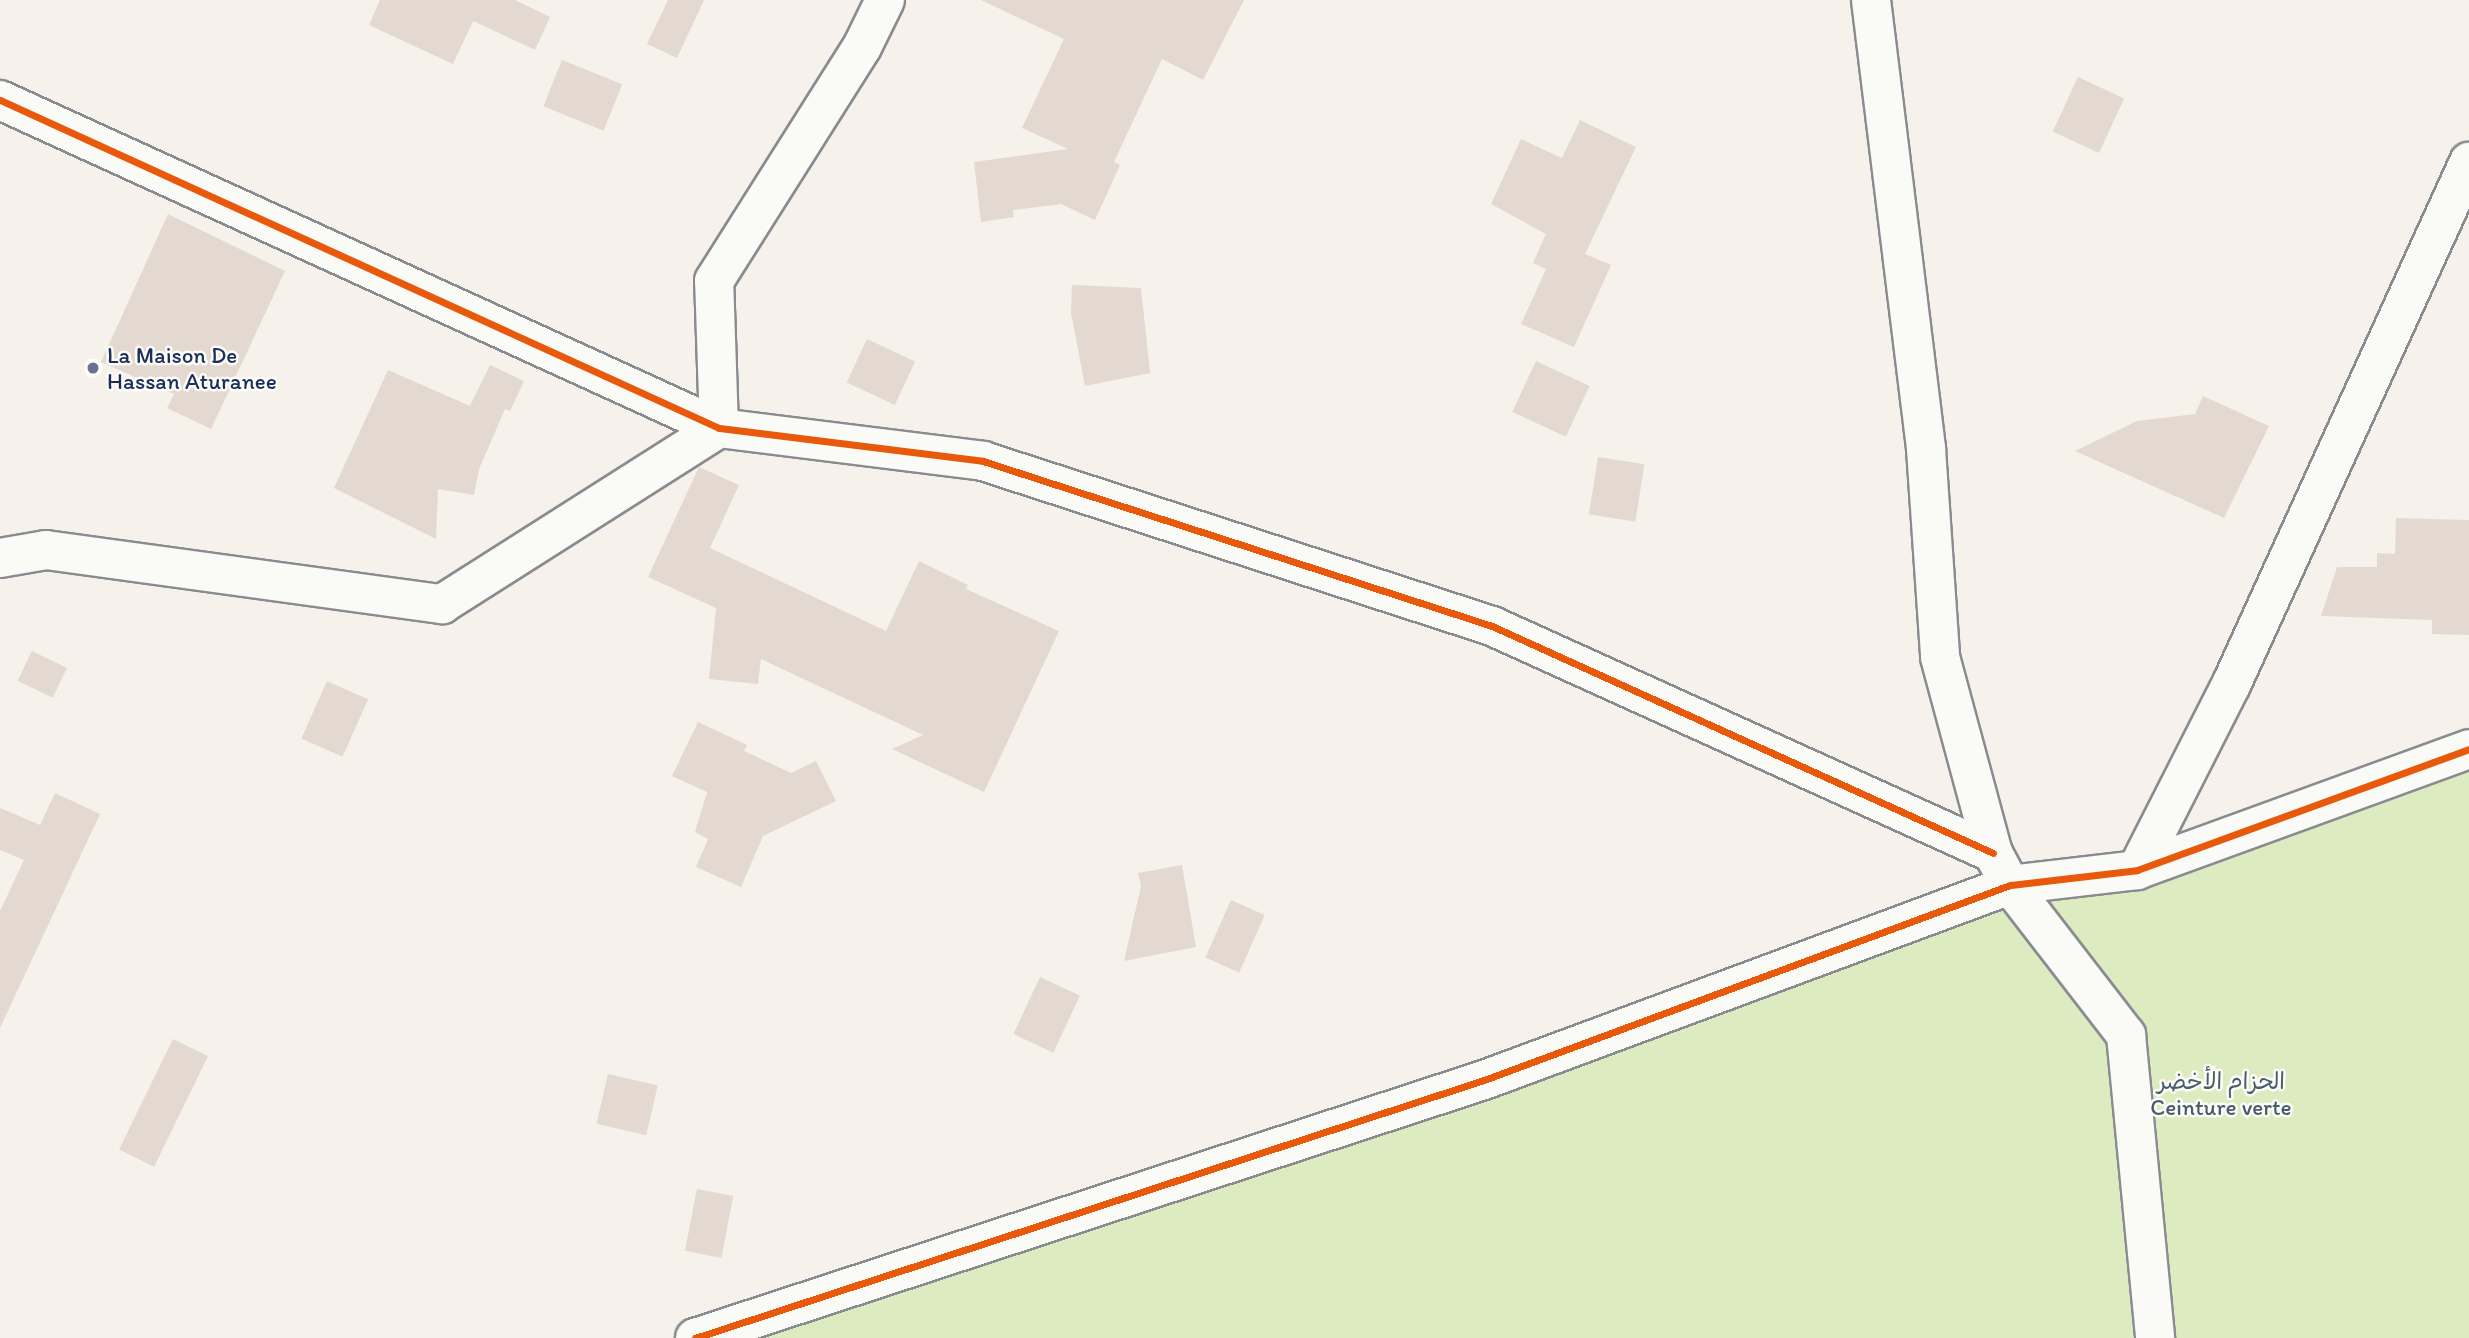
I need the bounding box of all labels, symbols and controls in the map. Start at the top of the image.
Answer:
place label: La Maison De Hassan Aturanee [107,341,276,395]
marker: La Maison De Hassan Aturanee [85,360,101,376]
park label: الحزام الأخضر Ceinture verte [2150,1067,2292,1121]

